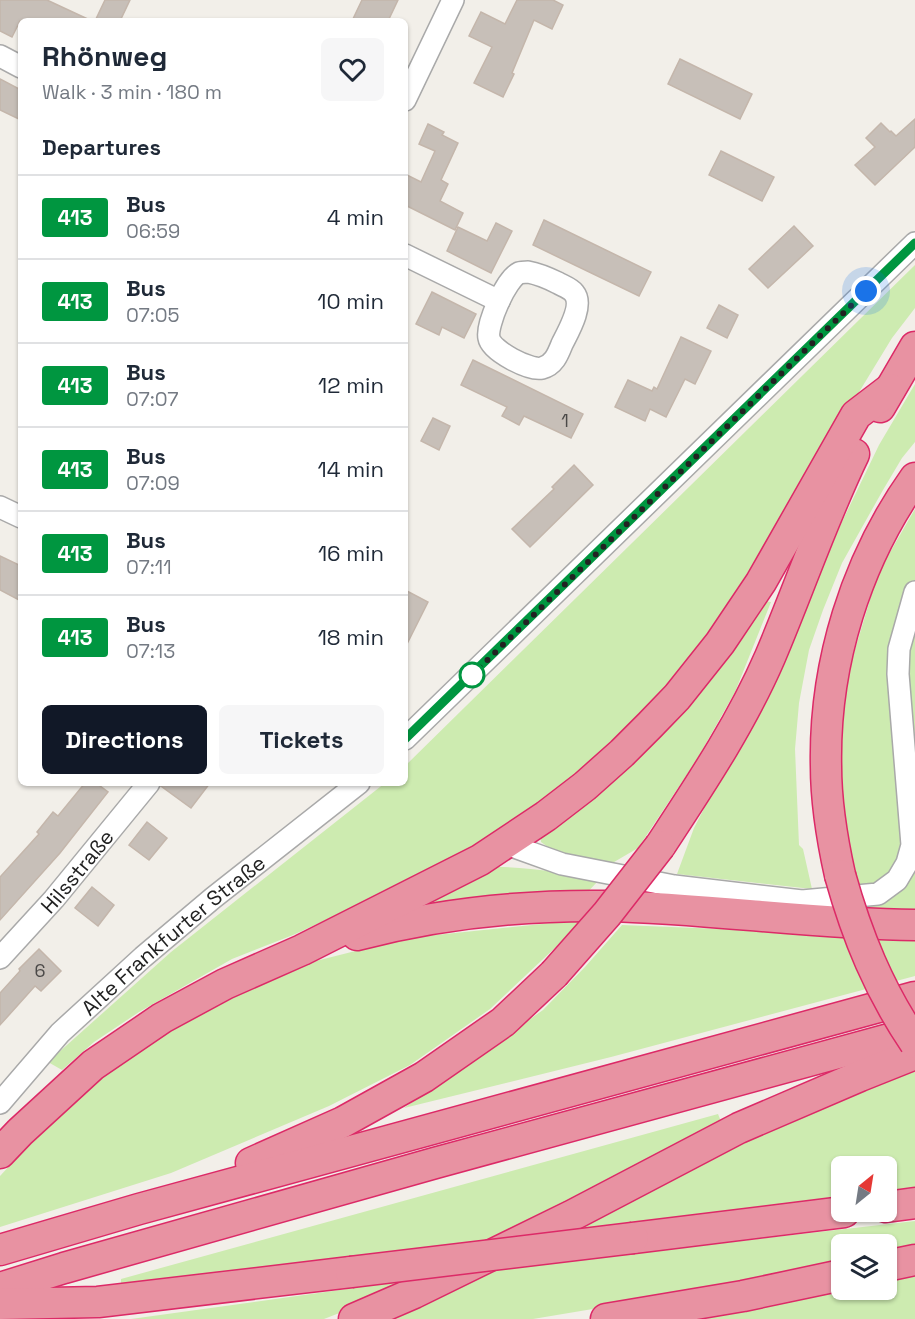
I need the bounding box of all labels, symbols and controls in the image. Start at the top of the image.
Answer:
text: Rhönweg [42,38,167,74]
button: heart [321,38,384,101]
text: Walk · 3 min · 180 m [42,79,222,105]
text: Departures [42,133,161,161]
text: Bus [126,190,166,218]
text: 4 min [327,203,384,231]
text: 413 [58,204,92,231]
text: 06:59 [126,218,180,244]
text: Bus [126,274,166,302]
your location [851,276,881,306]
text: 10 min [317,287,384,315]
text: 413 [58,288,92,315]
text: 07:05 [126,302,180,328]
text: Bus [126,358,166,386]
text: 12 min [318,371,384,399]
text: 413 [58,372,92,399]
text: 07:07 [126,386,179,412]
house number: 1 [561,409,569,432]
text: Bus [126,442,166,470]
text: 14 min [318,455,384,483]
text: 413 [58,456,92,483]
text: 07:09 [126,470,180,496]
text: Bus [126,526,166,554]
text: 16 min [318,539,384,567]
text: 413 [58,540,92,567]
text: 07:11 [126,554,172,580]
text: Bus [126,610,166,638]
text: 18 min [318,623,384,651]
text: 413 [58,624,92,651]
text: 07:13 [126,638,175,664]
unlabelled marker [459,662,485,688]
button: Directions [42,705,207,774]
button: Tickets [219,705,384,774]
street label: Hilsstraße [34,824,119,919]
street label: Alte Frankfurter Straße [75,849,270,1021]
house number: 6 [34,959,46,982]
north arrow [831,1156,897,1222]
map controls [831,1156,897,1300]
button: layers [831,1234,897,1300]

